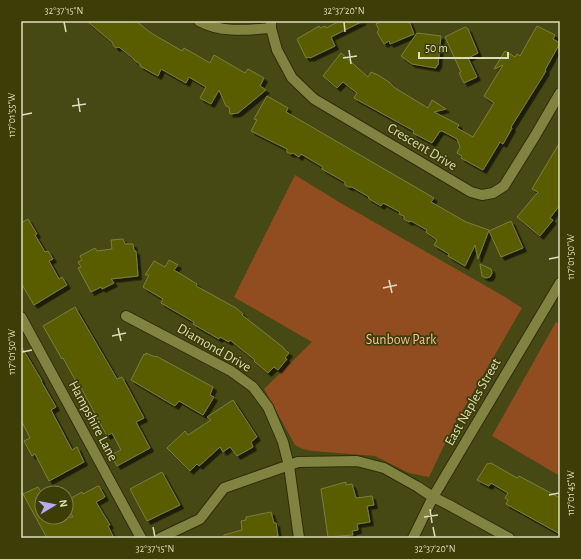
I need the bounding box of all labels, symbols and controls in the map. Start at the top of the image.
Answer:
text: 32°37'15"N [45,6,83,16]
text: 32°37'20"N [323,6,365,16]
scale bar [419,34,508,60]
text: 50 m [425,42,448,54]
text: 117°01'55"W [7,93,17,137]
street label: Crescent Drive [385,121,459,173]
text: 117°01'50"W [566,234,576,280]
street label: Diamond Drive [175,321,253,375]
text: 117°01'50"W [7,329,17,375]
park label: Sunbow Park [366,333,437,347]
street label: East Naples Street [442,356,504,448]
street label: Hampshire Lane [66,378,120,464]
text: 117°01'45"W [566,470,576,516]
north arrow [34,485,74,525]
text: N [57,499,69,508]
text: 32°37'15"N [136,544,174,554]
text: 32°37'20"N [414,544,456,554]

